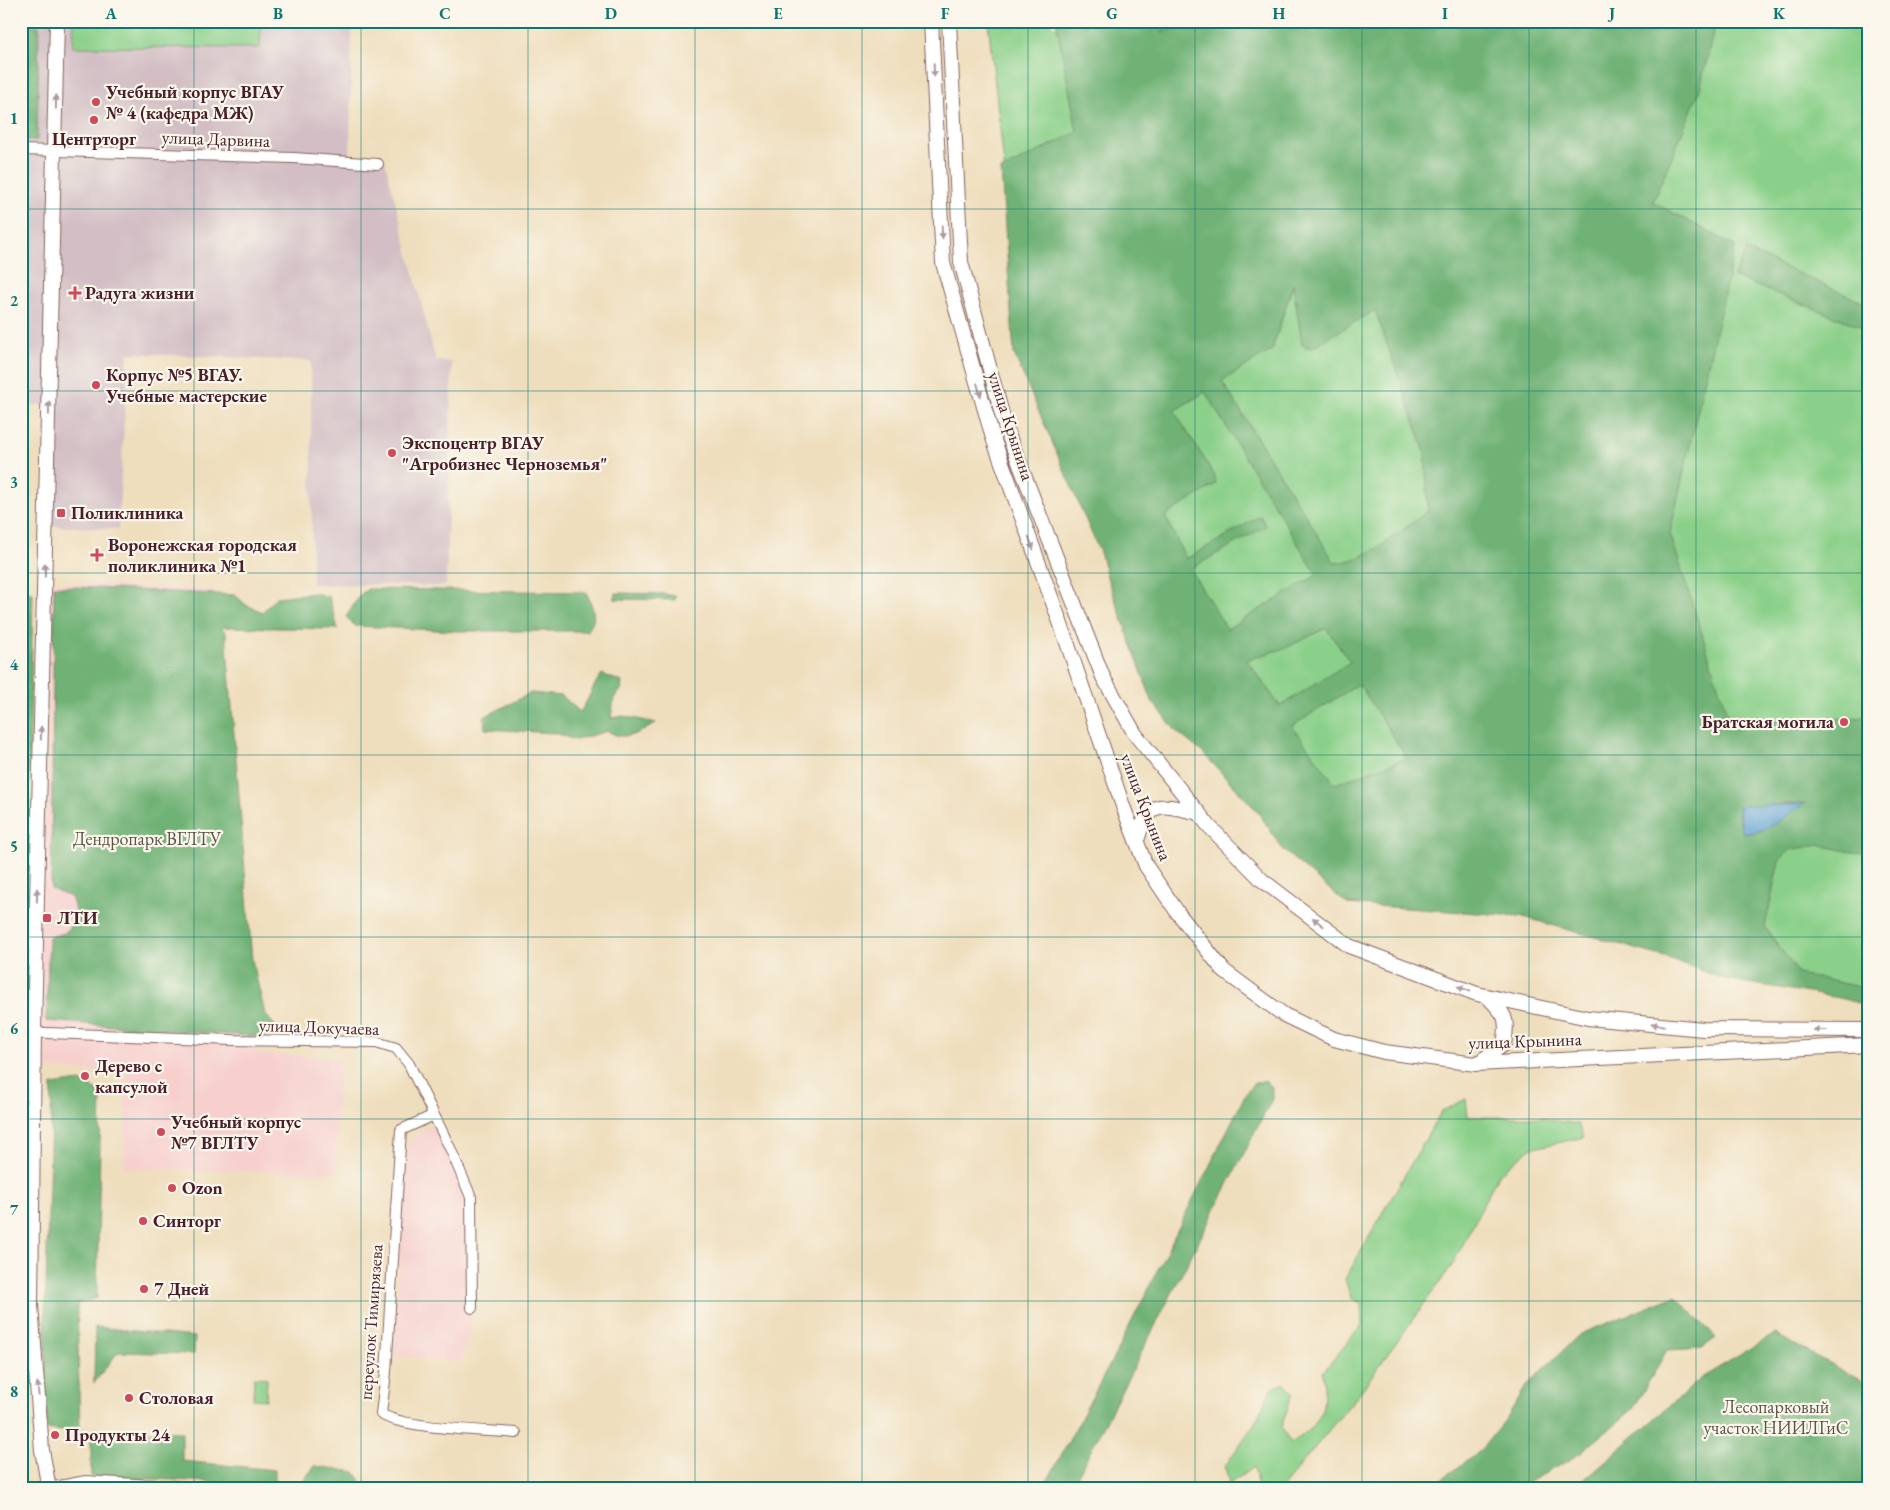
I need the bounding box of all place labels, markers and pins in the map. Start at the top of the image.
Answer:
place label: Учебный корпус ВГАУ № 4 (кафедра МЖ) [105,80,285,124]
marker: Учебный корпус ВГАУ № 4 (кафедра МЖ) [90,96,102,108]
marker: Центрторг [88,114,100,126]
place label: Центрторг [52,127,136,150]
place label: Радуга жизни [85,281,195,304]
marker: Радуга жизни [69,287,81,299]
place label: Корпус №5 ВГАУ. Учебные мастерские [105,363,267,407]
marker: Корпус №5 ВГАУ. Учебные мастерские [90,379,102,391]
place label: Экспоцентр ВГАУ "Агробизнес Черноземья" [402,431,607,475]
marker: Экспоцентр ВГАУ "Агробизнес Черноземья" [386,447,398,459]
place label: Поликлиника [71,501,183,524]
marker: Поликлиника [55,507,67,519]
place label: Воронежская городская поликлиника №1 [108,533,297,577]
marker: Воронежская городская поликлиника №1 [90,548,104,562]
place label: Братская могила [1701,710,1834,733]
marker: Братская могила [1838,716,1850,728]
place label: ЛТИ [57,906,98,929]
marker: ЛТИ [41,912,53,924]
place label: Дерево с капсулой [95,1054,168,1098]
marker: Дерево с капсулой [79,1070,91,1082]
place label: Учебный корпус №7 ВГЛТУ [170,1110,302,1154]
marker: Учебный корпус №7 ВГЛТУ [155,1126,167,1138]
place label: Ozon [182,1176,223,1199]
marker: Ozon [166,1182,178,1194]
place label: Синторг [153,1209,221,1232]
marker: Синторг [137,1215,149,1227]
place label: 7 Дней [154,1277,210,1300]
marker: 7 Дней [138,1283,150,1295]
place label: Столовая [139,1386,214,1409]
marker: Столовая [123,1392,135,1404]
place label: Продукты 24 [65,1423,171,1446]
marker: Продукты 24 [49,1429,61,1441]

